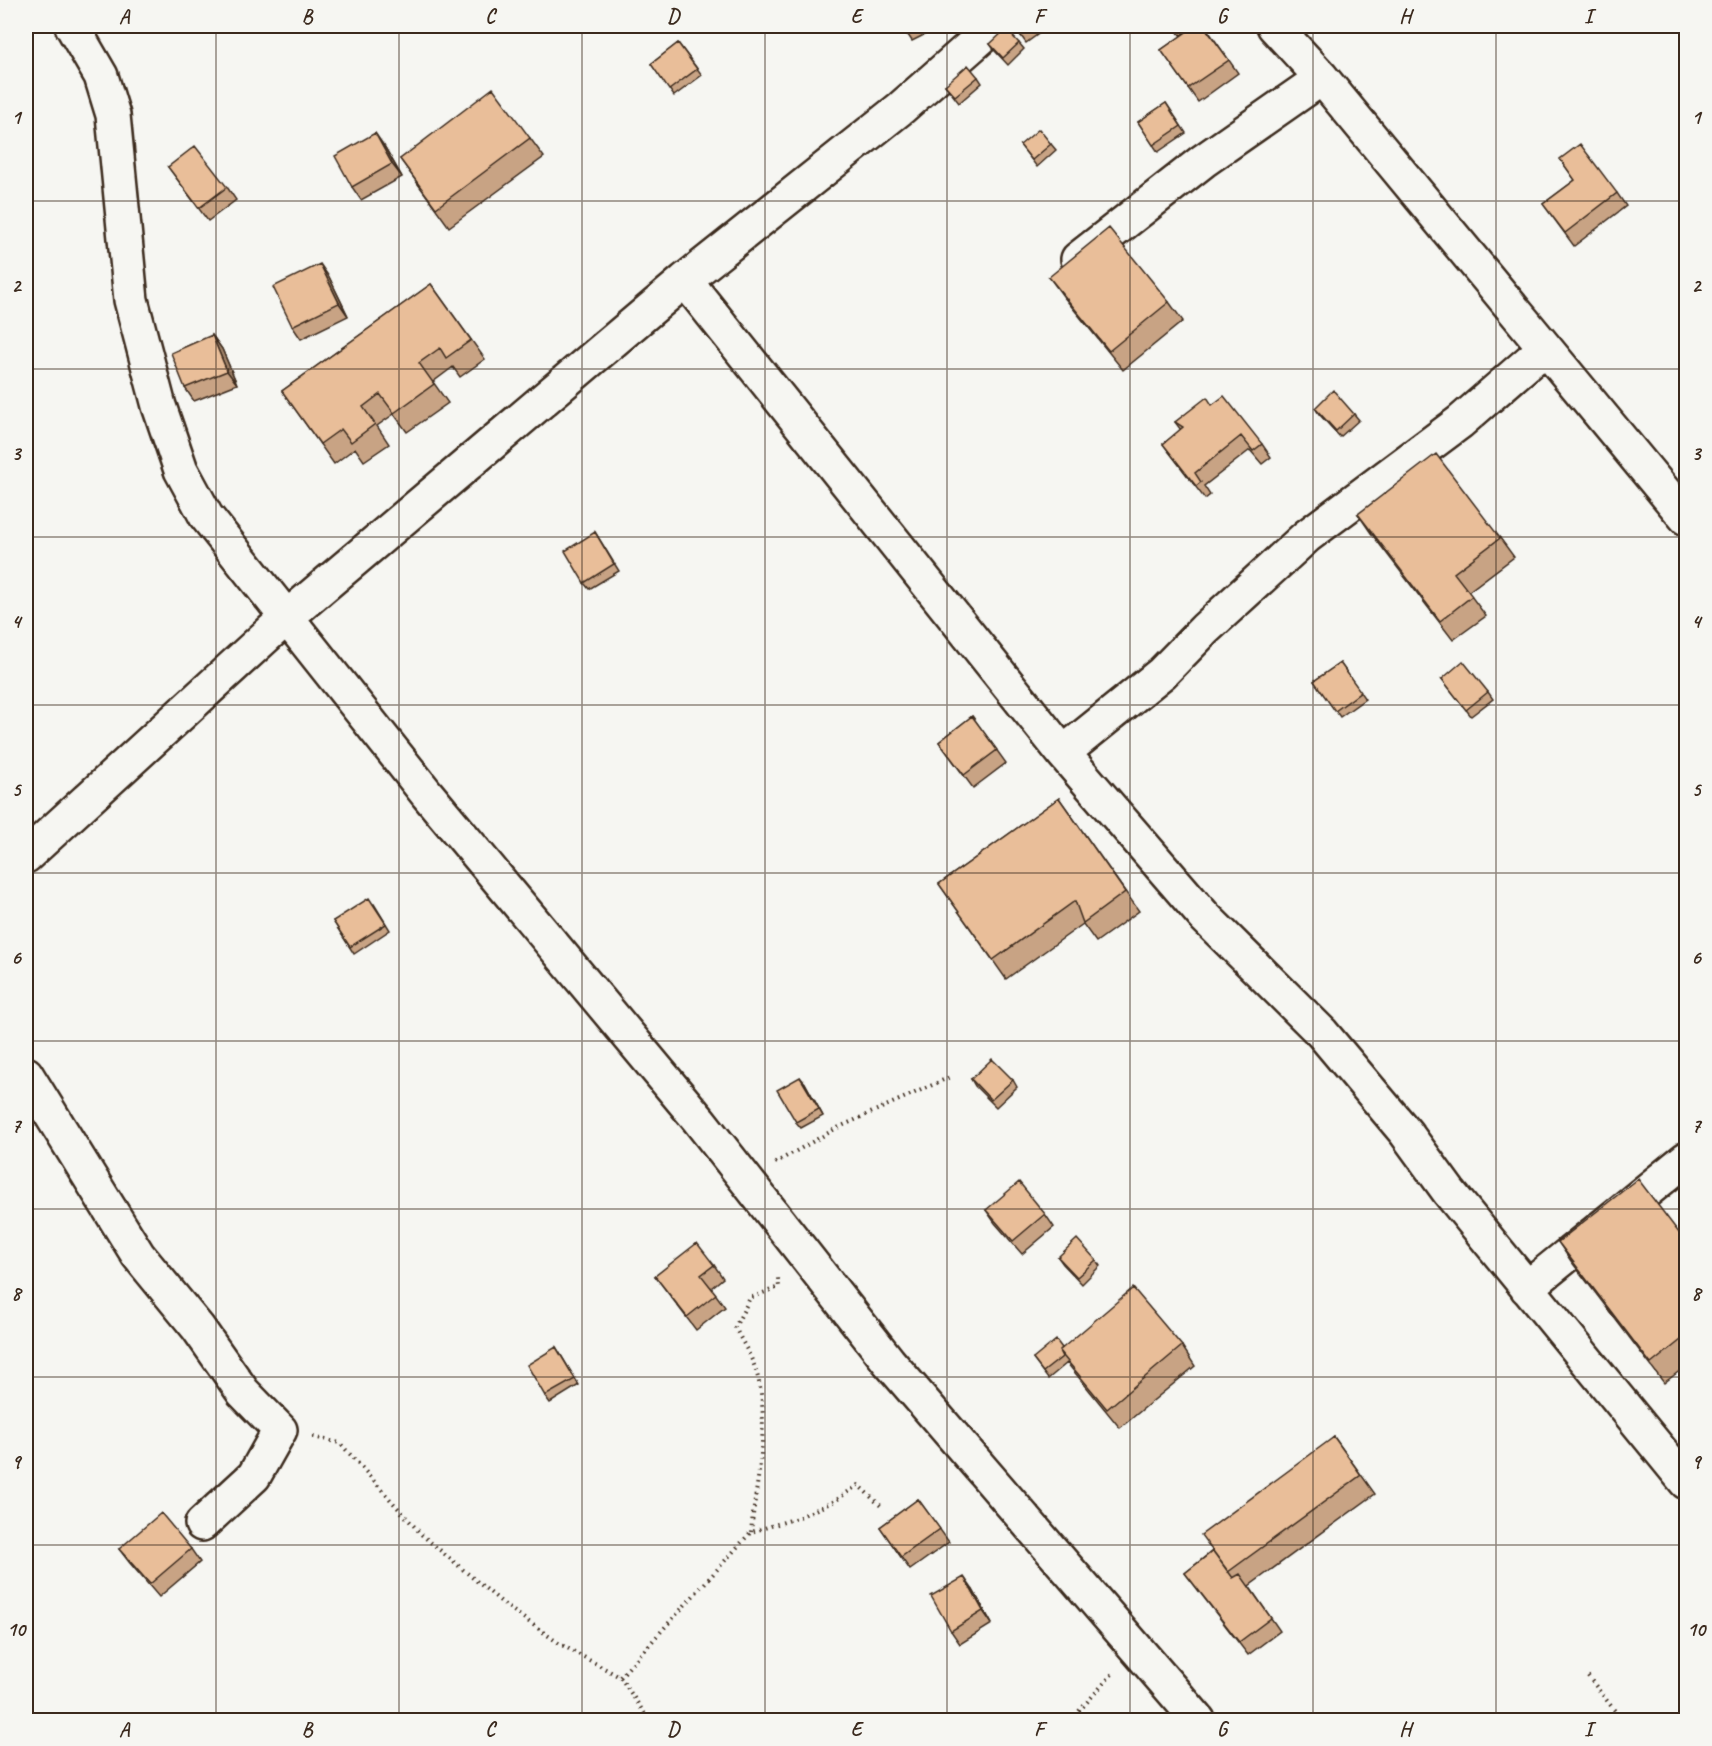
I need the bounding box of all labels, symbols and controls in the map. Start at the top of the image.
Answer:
text: A [119,4,131,29]
text: B [302,4,314,29]
text: C [485,4,497,29]
text: D [667,4,681,29]
text: E [851,4,865,29]
text: F [1034,4,1048,29]
text: G [1217,4,1230,29]
text: H [1399,4,1414,29]
text: I [1584,4,1597,29]
text: 1 [12,105,23,130]
text: 1 [1692,105,1703,130]
text: 2 [12,273,23,298]
text: 2 [1692,273,1703,298]
text: 3 [12,441,23,466]
text: 3 [1692,441,1703,466]
text: 4 [12,609,24,634]
text: 4 [1692,609,1704,634]
text: 5 [12,777,23,802]
text: 5 [1692,777,1703,802]
text: 6 [11,945,22,970]
text: 6 [1691,945,1702,970]
text: 7 [12,1113,23,1138]
text: 7 [1692,1113,1703,1138]
text: 8 [12,1281,24,1306]
text: 8 [1692,1281,1704,1306]
text: 9 [12,1449,23,1474]
text: 9 [1692,1449,1703,1474]
text: 10 [7,1617,27,1642]
text: 10 [1687,1617,1707,1642]
text: A [119,1717,131,1742]
text: B [302,1717,314,1742]
text: C [485,1717,497,1742]
text: D [667,1717,681,1742]
text: E [851,1717,865,1742]
text: F [1034,1717,1048,1742]
text: G [1217,1717,1230,1742]
text: H [1399,1717,1414,1742]
text: I [1584,1717,1597,1742]

